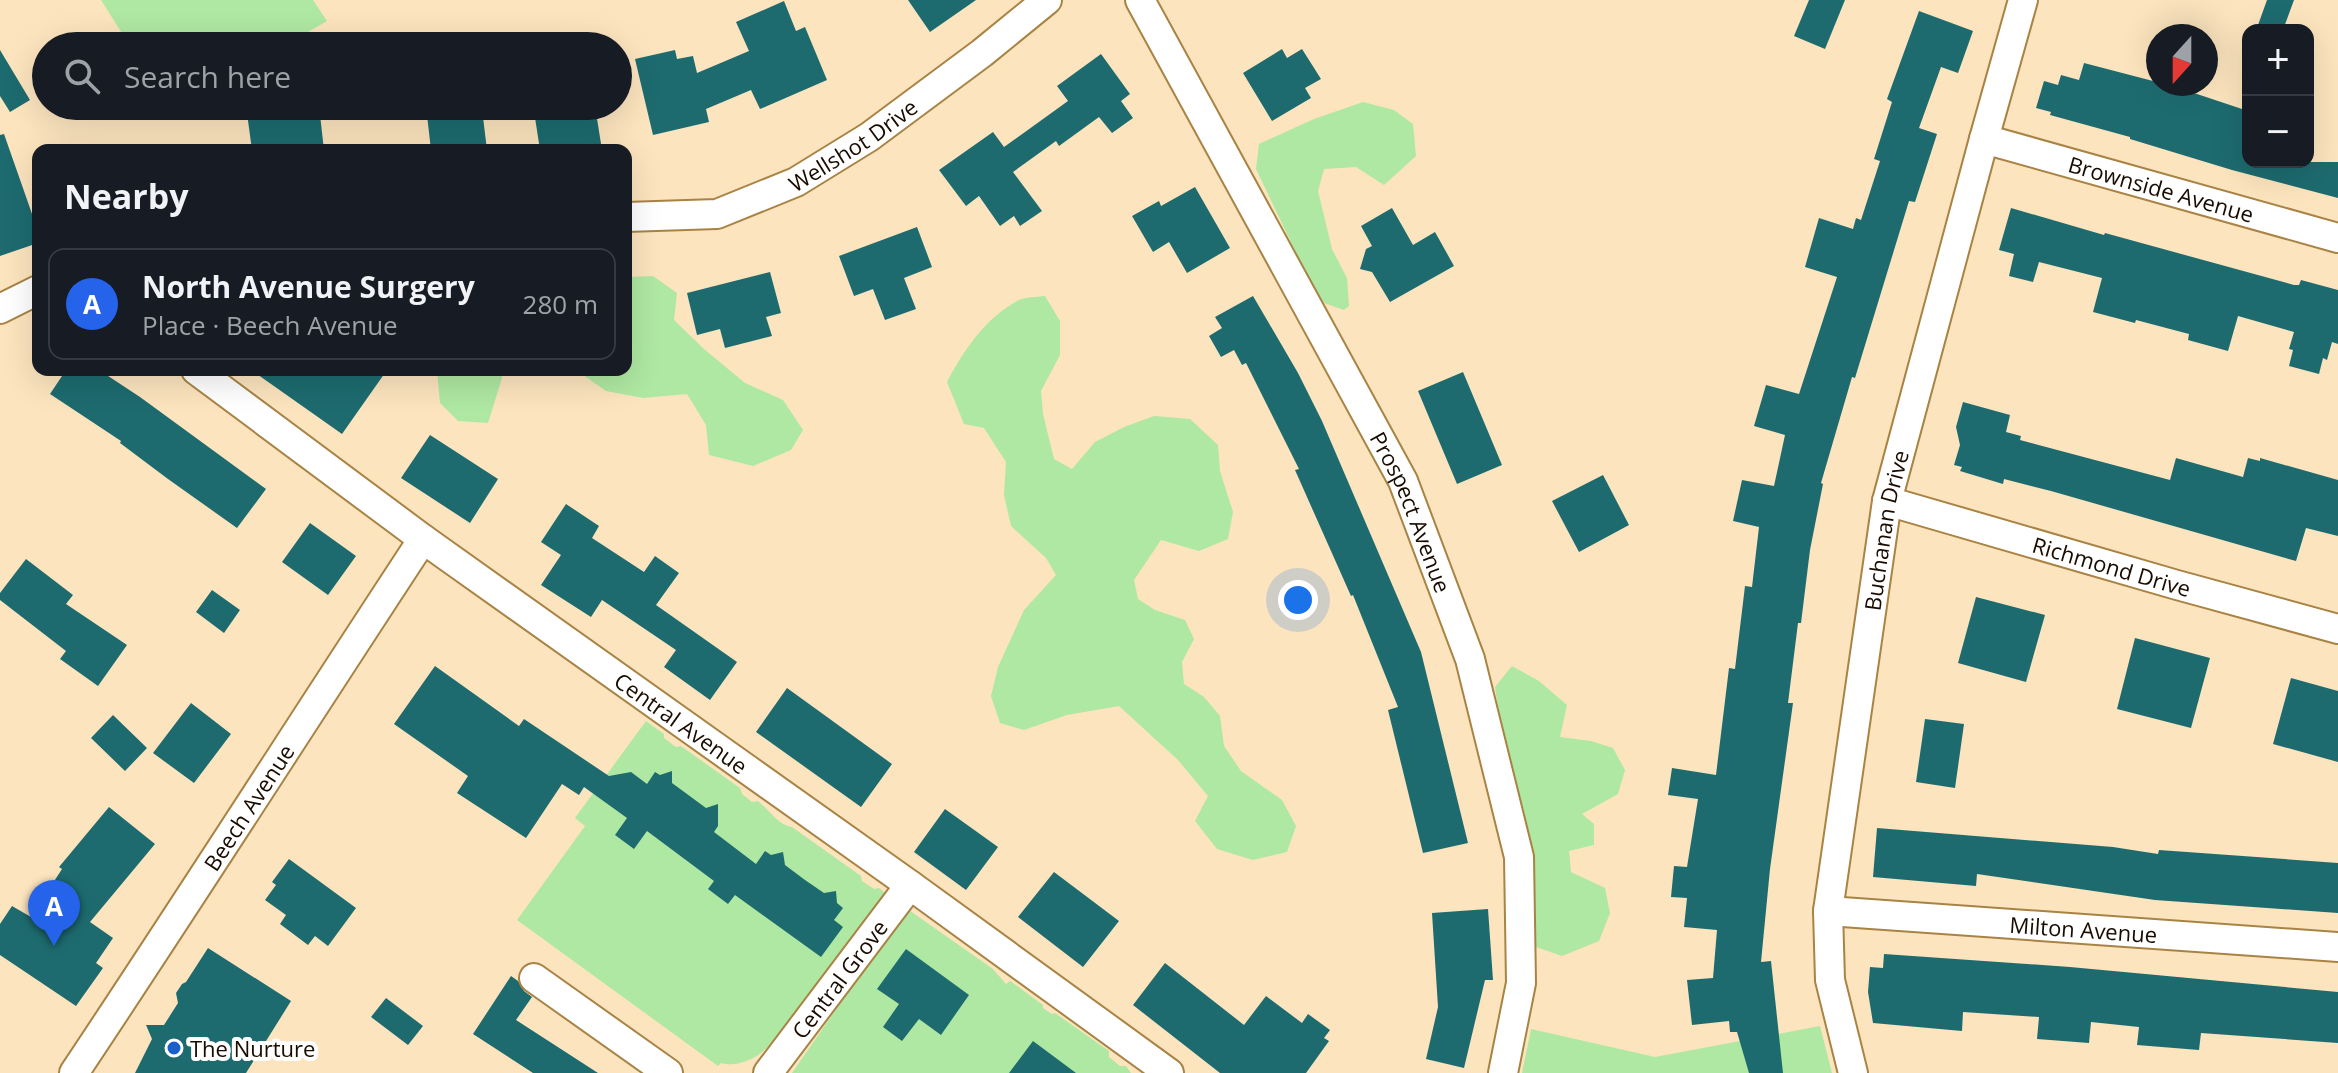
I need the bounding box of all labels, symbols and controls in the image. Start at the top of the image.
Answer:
north arrow [2146,24,2218,96]
map controls [2242,24,2314,168]
button: + [2242,24,2314,96]
search box [32,32,632,120]
icon: search [60,54,104,98]
text: Search here [124,56,291,97]
street label: Wellshot Drive [783,91,923,198]
button: − [2242,96,2314,168]
street label: Brownside Avenue [2065,148,2257,229]
text: Nearby [64,173,189,219]
text: North Avenue Surgery [142,266,475,307]
text: A [83,286,101,322]
text: 280 m [523,286,598,322]
text: Place · Beech Avenue [142,307,398,343]
street label: Prospect Avenue [1364,426,1459,597]
street label: Buchanan Drive [1856,447,1915,612]
street label: Richmond Drive [2029,529,2194,603]
your location [1278,580,1318,620]
street label: Central Avenue [609,665,754,780]
street label: Beech Avenue [196,738,301,876]
pin: A [28,880,80,946]
street label: Milton Avenue [2009,909,2158,949]
street label: Central Grove [784,913,894,1044]
place label: The Nurture [190,1033,315,1063]
marker: The Nurture [165,1039,183,1057]

